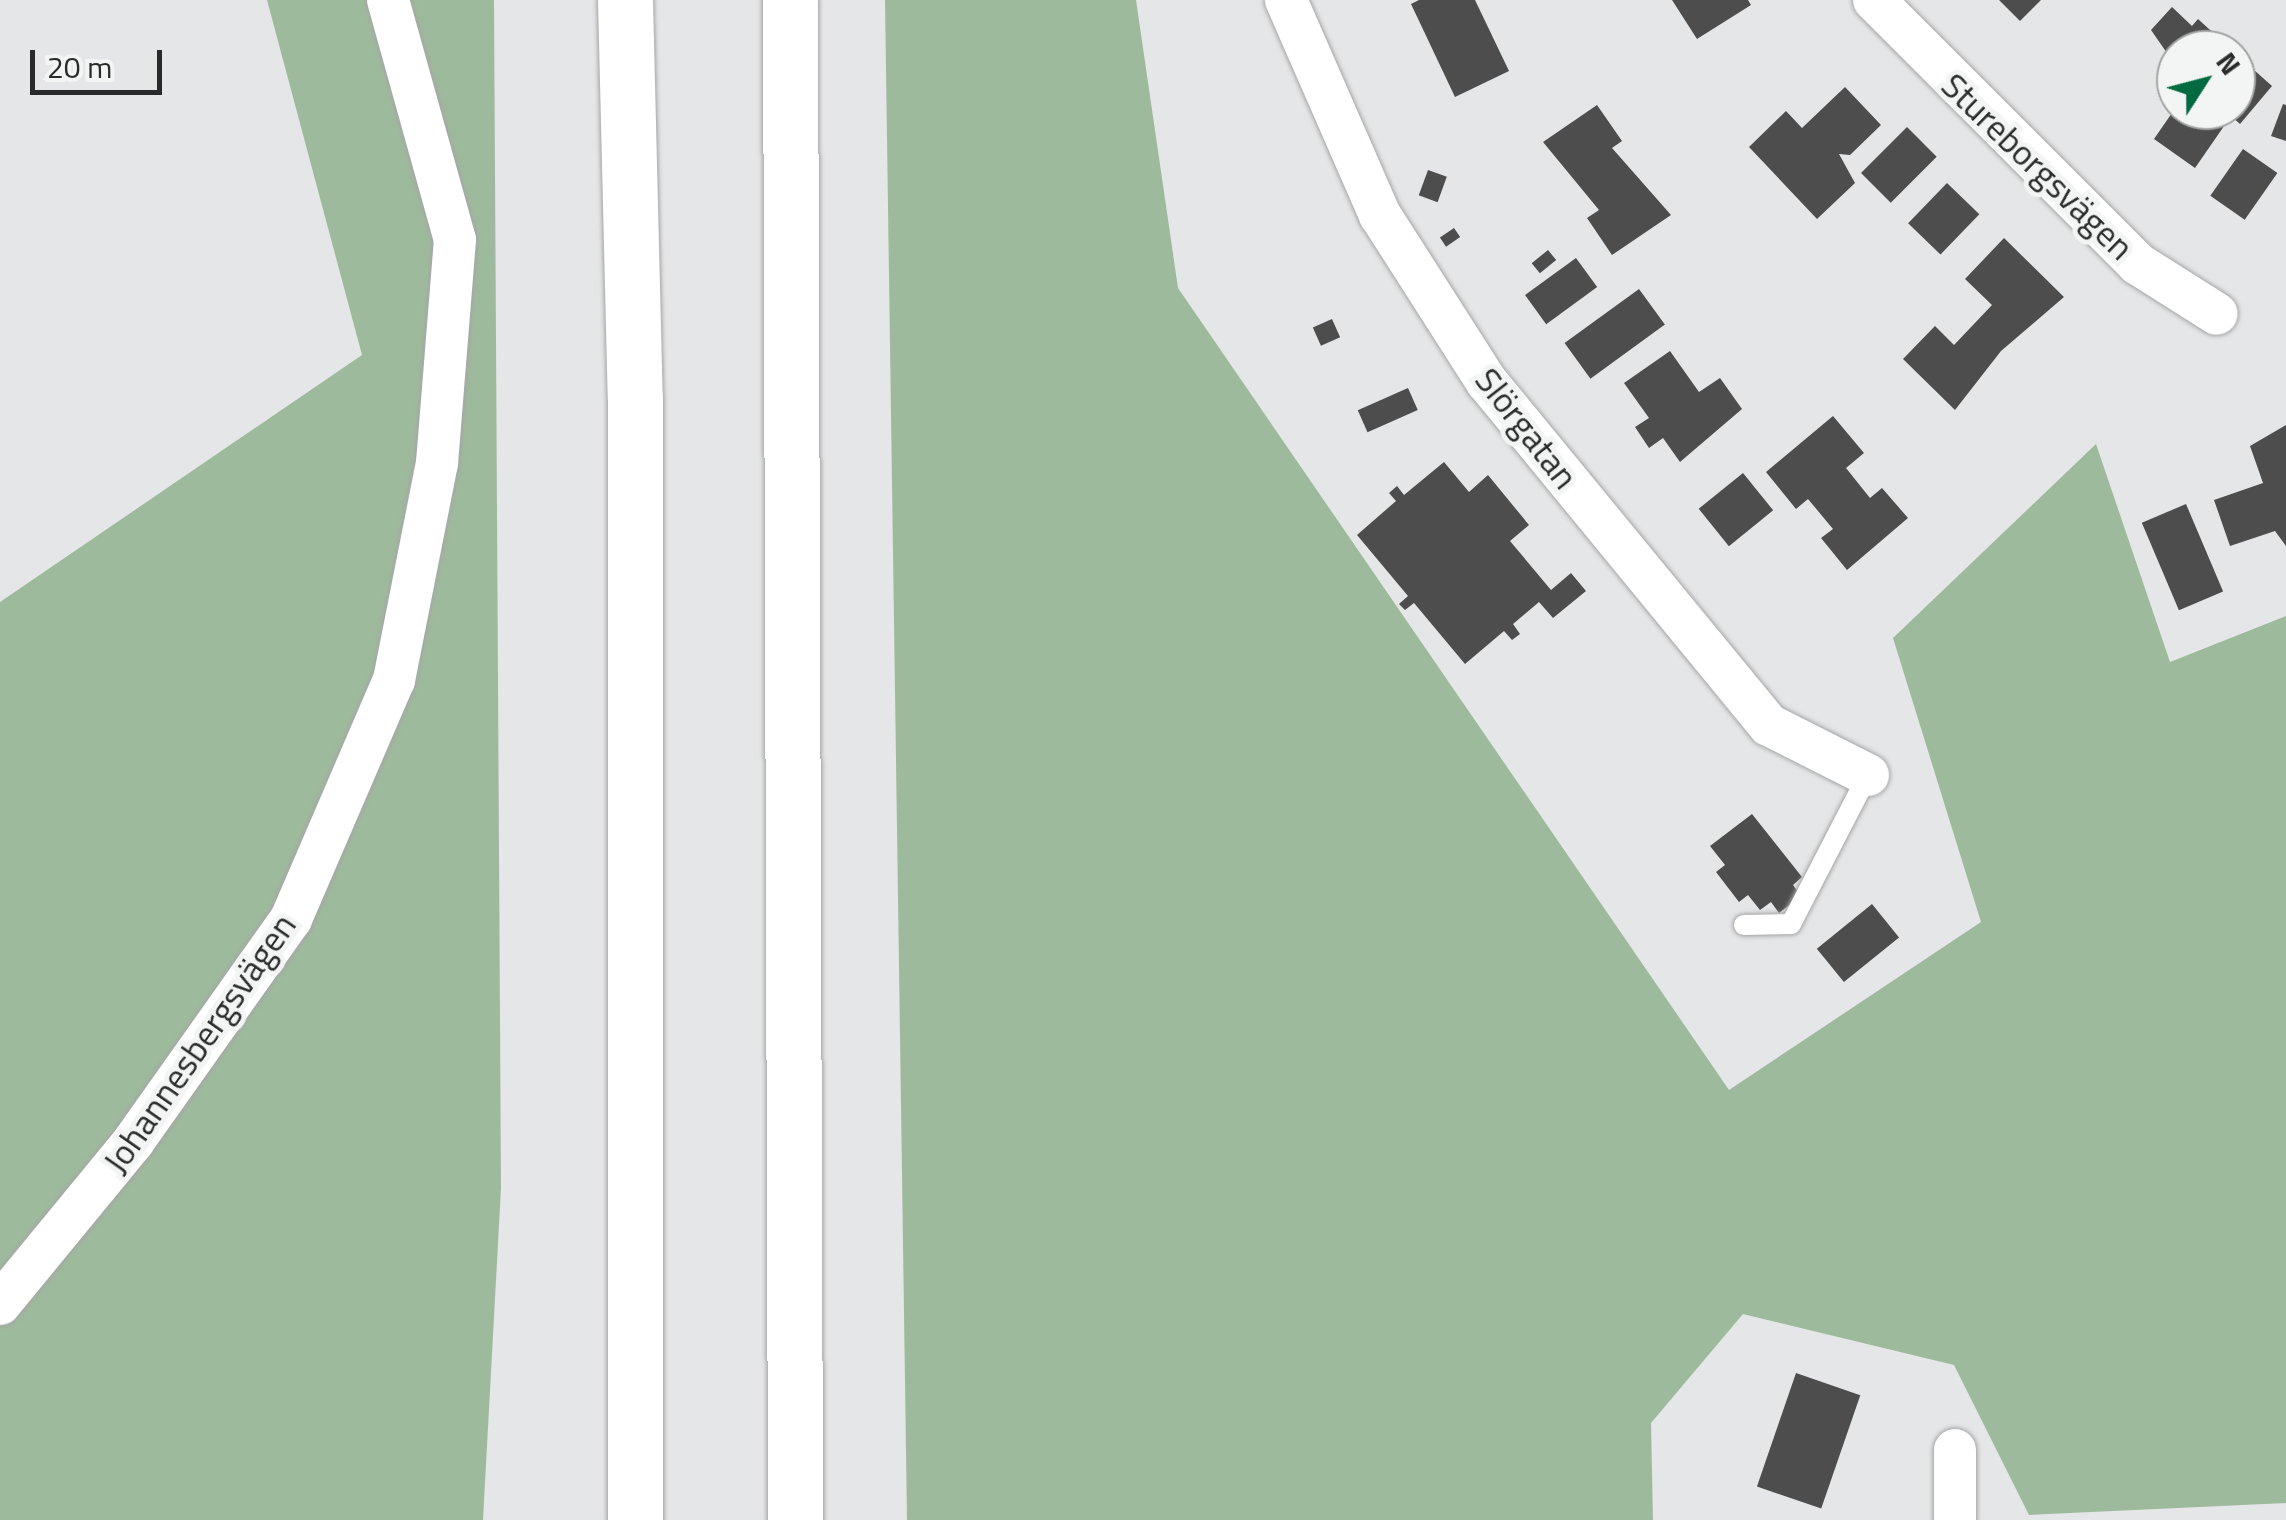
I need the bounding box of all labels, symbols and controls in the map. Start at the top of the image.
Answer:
scale bar [35,30,168,92]
north arrow [2156,30,2256,130]
text: N [2206,43,2252,84]
text: 20 m [47,44,112,90]
street label: Stureborgsvägen [1933,64,2143,268]
street label: Slörgatan [1467,359,1587,497]
street label: Johannesbergsvägen [94,905,304,1181]

